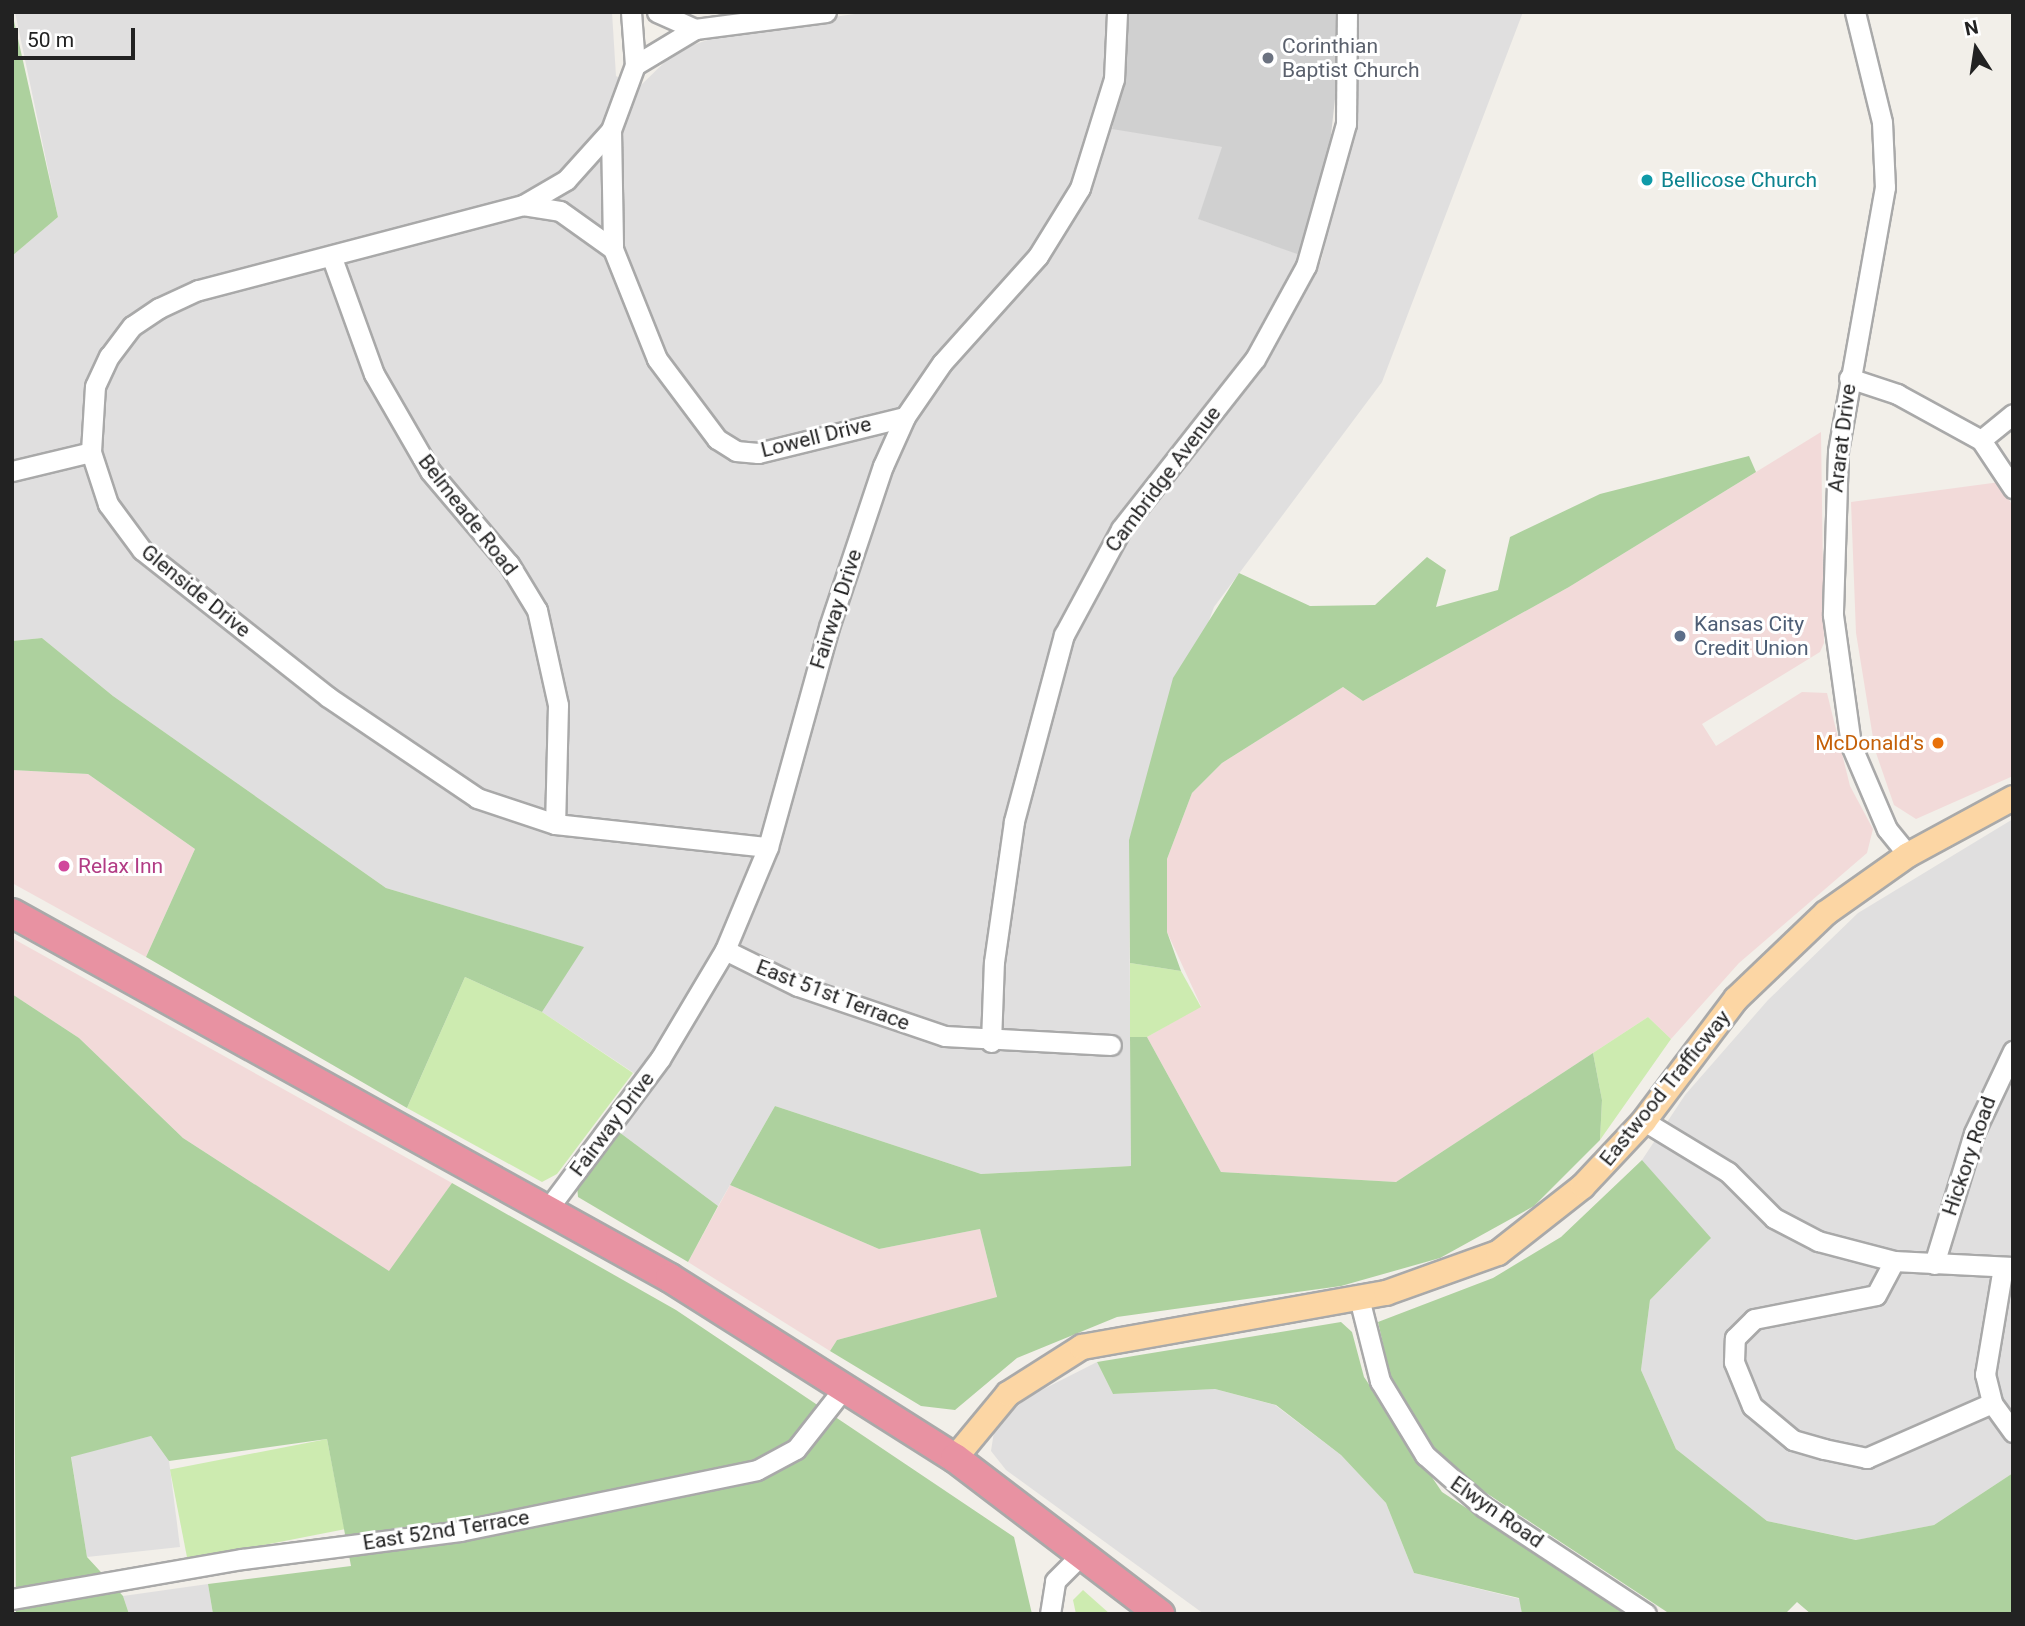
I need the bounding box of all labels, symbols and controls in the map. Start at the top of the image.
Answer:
scale bar [18,14,138,58]
north arrow [1941,14,2011,84]
text: N [1963,15,1980,41]
text: 50 m [27,28,74,52]
place label: Corinthian Baptist Church [1282,33,1419,83]
marker: Corinthian Baptist Church [1260,50,1276,66]
place label: Bellicose Church [1661,167,1817,193]
marker: Bellicose Church [1639,172,1655,188]
street label: Ararat Drive [1823,382,1861,494]
street label: Cambridge Avenue [1100,401,1226,557]
street label: Lowell Drive [758,411,874,463]
street label: Belmeade Road [413,449,523,581]
street label: Glenside Drive [136,539,256,643]
street label: Fairway Drive [805,546,867,672]
place label: Kansas City Credit Union [1694,611,1809,661]
marker: Kansas City Credit Union [1672,628,1688,644]
place label: McDonald's [1815,730,1924,756]
marker: McDonald's [1930,735,1946,751]
place label: Relax Inn [78,853,163,879]
marker: Relax Inn [56,858,72,874]
street label: East 51st Terrace [752,954,914,1036]
street label: Eastwood Trafficway [1594,1005,1736,1171]
street label: Fairway Drive [564,1067,660,1181]
street label: Hickory Road [1937,1093,2001,1219]
street label: Elwyn Road [1446,1471,1548,1553]
street label: East 52nd Terrace [361,1504,531,1556]

